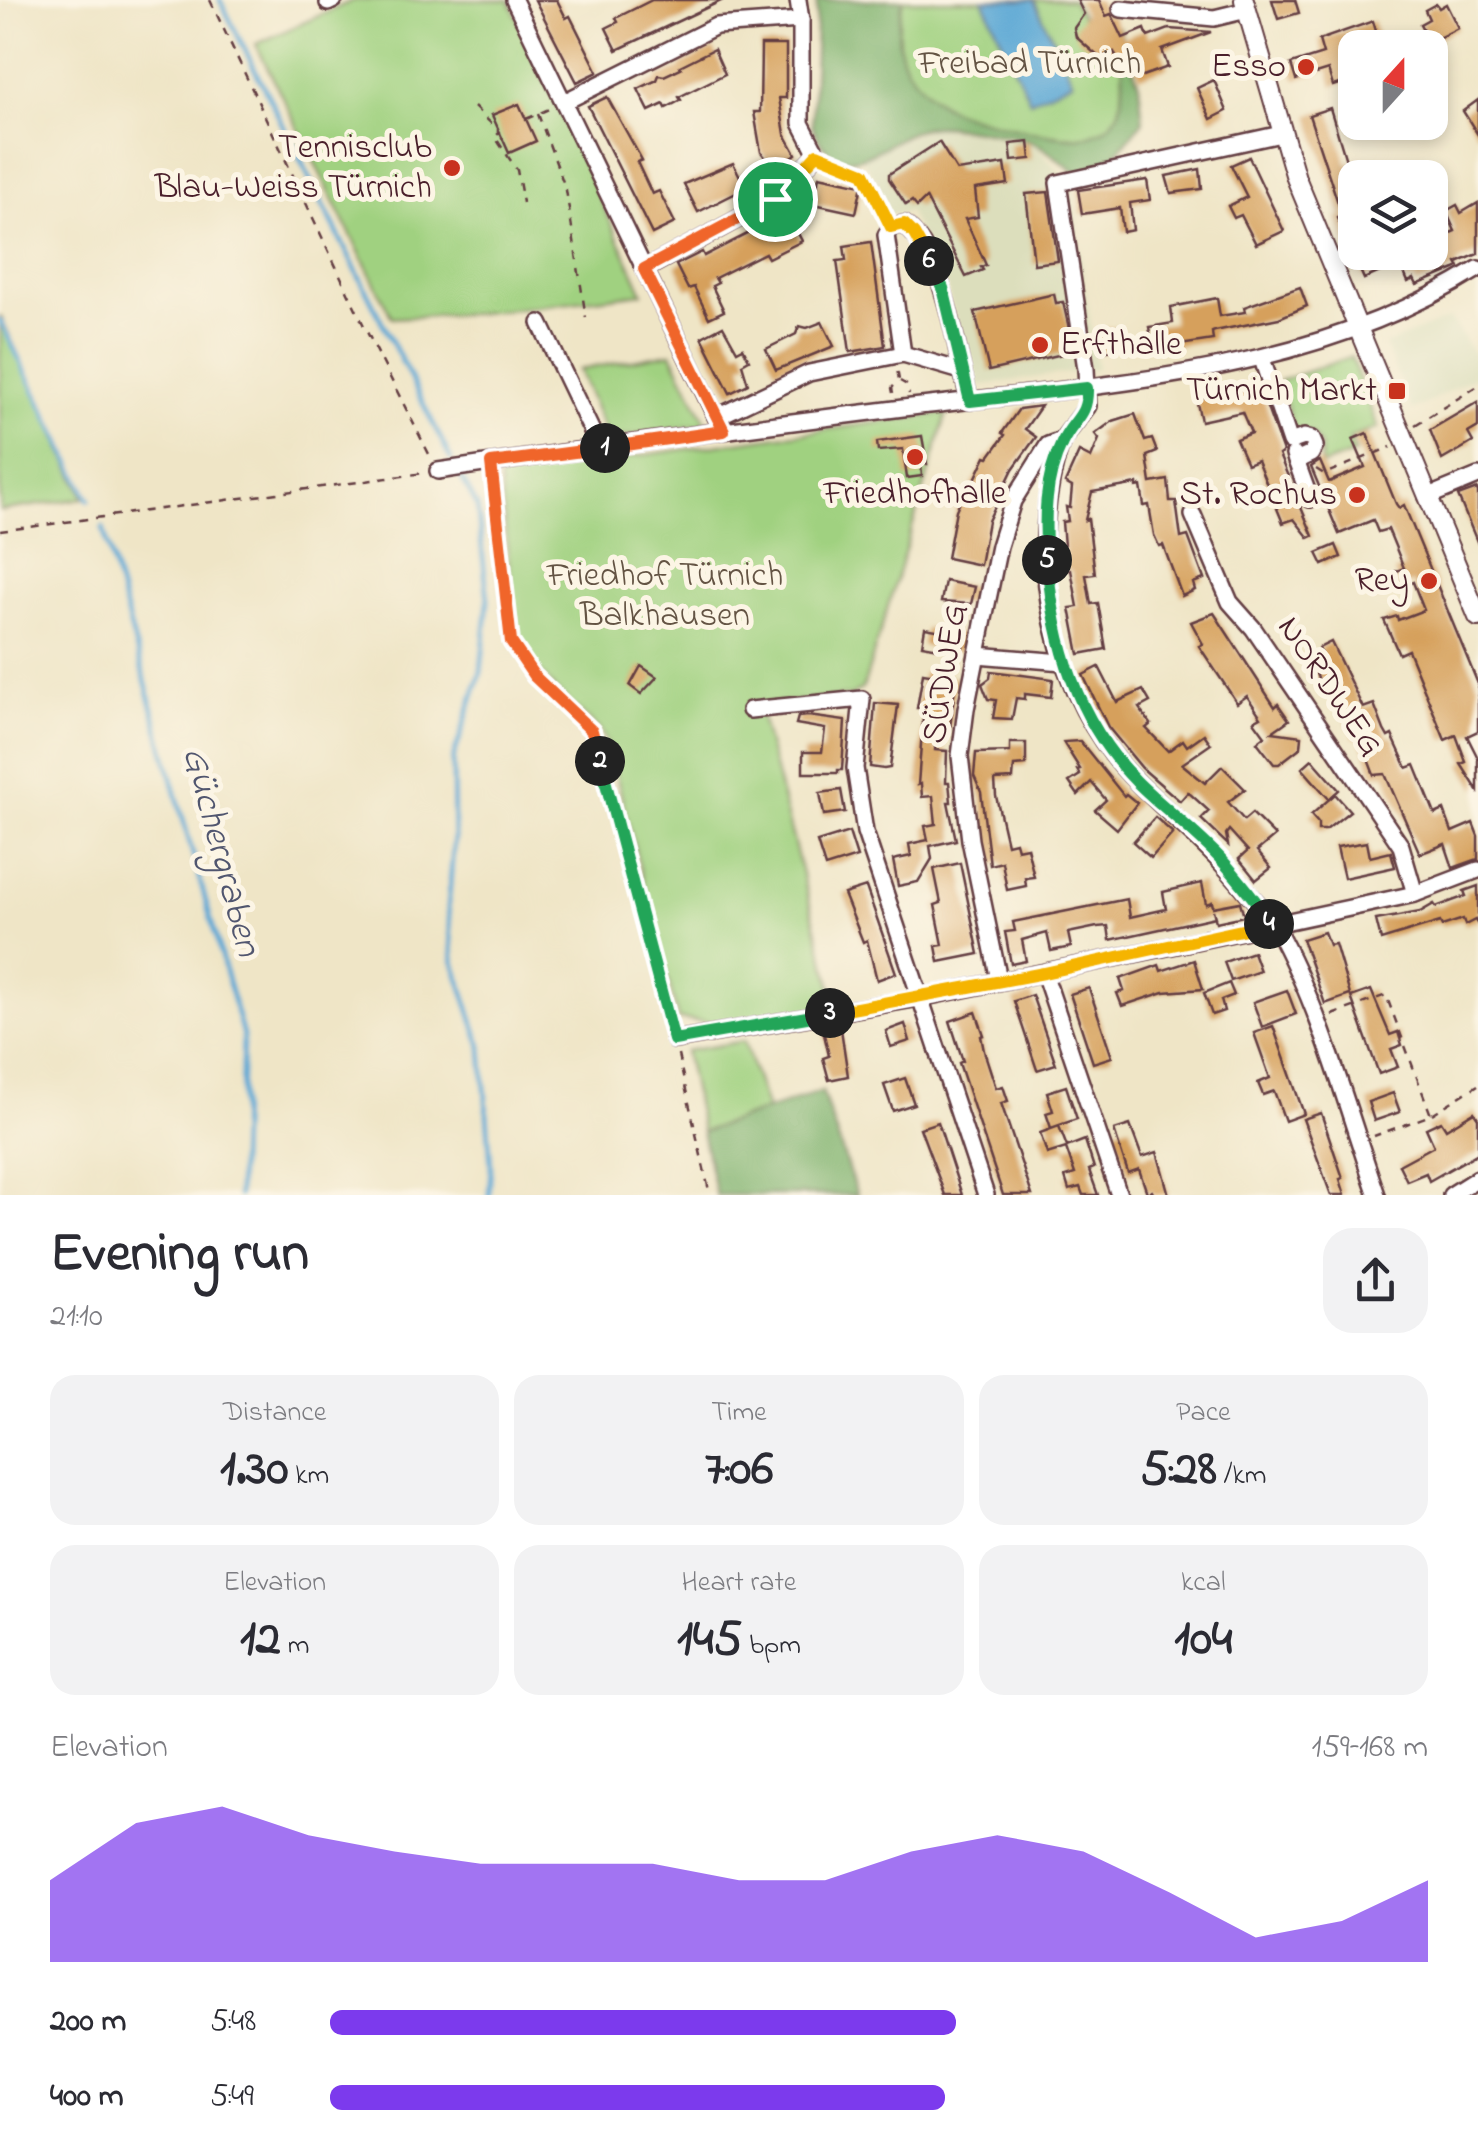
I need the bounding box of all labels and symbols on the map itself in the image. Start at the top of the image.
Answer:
north arrow [1338,30,1448,140]
park label: Freibad Türnich [918,39,1141,90]
place label: Esso [1211,42,1286,93]
marker: Esso [1295,56,1317,78]
place label: Tennisclub Blau-Weiss Türnich [154,123,432,214]
marker: Tennisclub Blau-Weiss Türnich [441,157,463,179]
pin [733,157,818,242]
pin: 6 [904,236,954,286]
place label: Erfthalle [1060,320,1182,371]
marker: Erfthalle [1029,334,1051,356]
place label: Türnich Markt [1186,366,1377,417]
marker: Türnich Markt [1386,380,1408,402]
pin: 1 [580,423,630,473]
marker: Friedhofhalle [904,446,926,468]
place label: Friedhofhalle [823,469,1007,520]
place label: St. Rochus [1179,470,1337,521]
marker: St. Rochus [1346,484,1368,506]
pin: 5 [1022,535,1072,585]
park label: Friedhof Türnich Balkhausen [546,551,783,642]
place label: Rey [1355,556,1409,607]
marker: Rey [1418,570,1440,592]
street label: SÜDWEG [910,601,982,747]
street label: NORDWEG [1263,606,1395,768]
pin: 2 [575,736,625,786]
water label: Güchergraben [165,741,275,964]
pin: 4 [1244,899,1294,949]
pin: 3 [805,988,855,1038]

